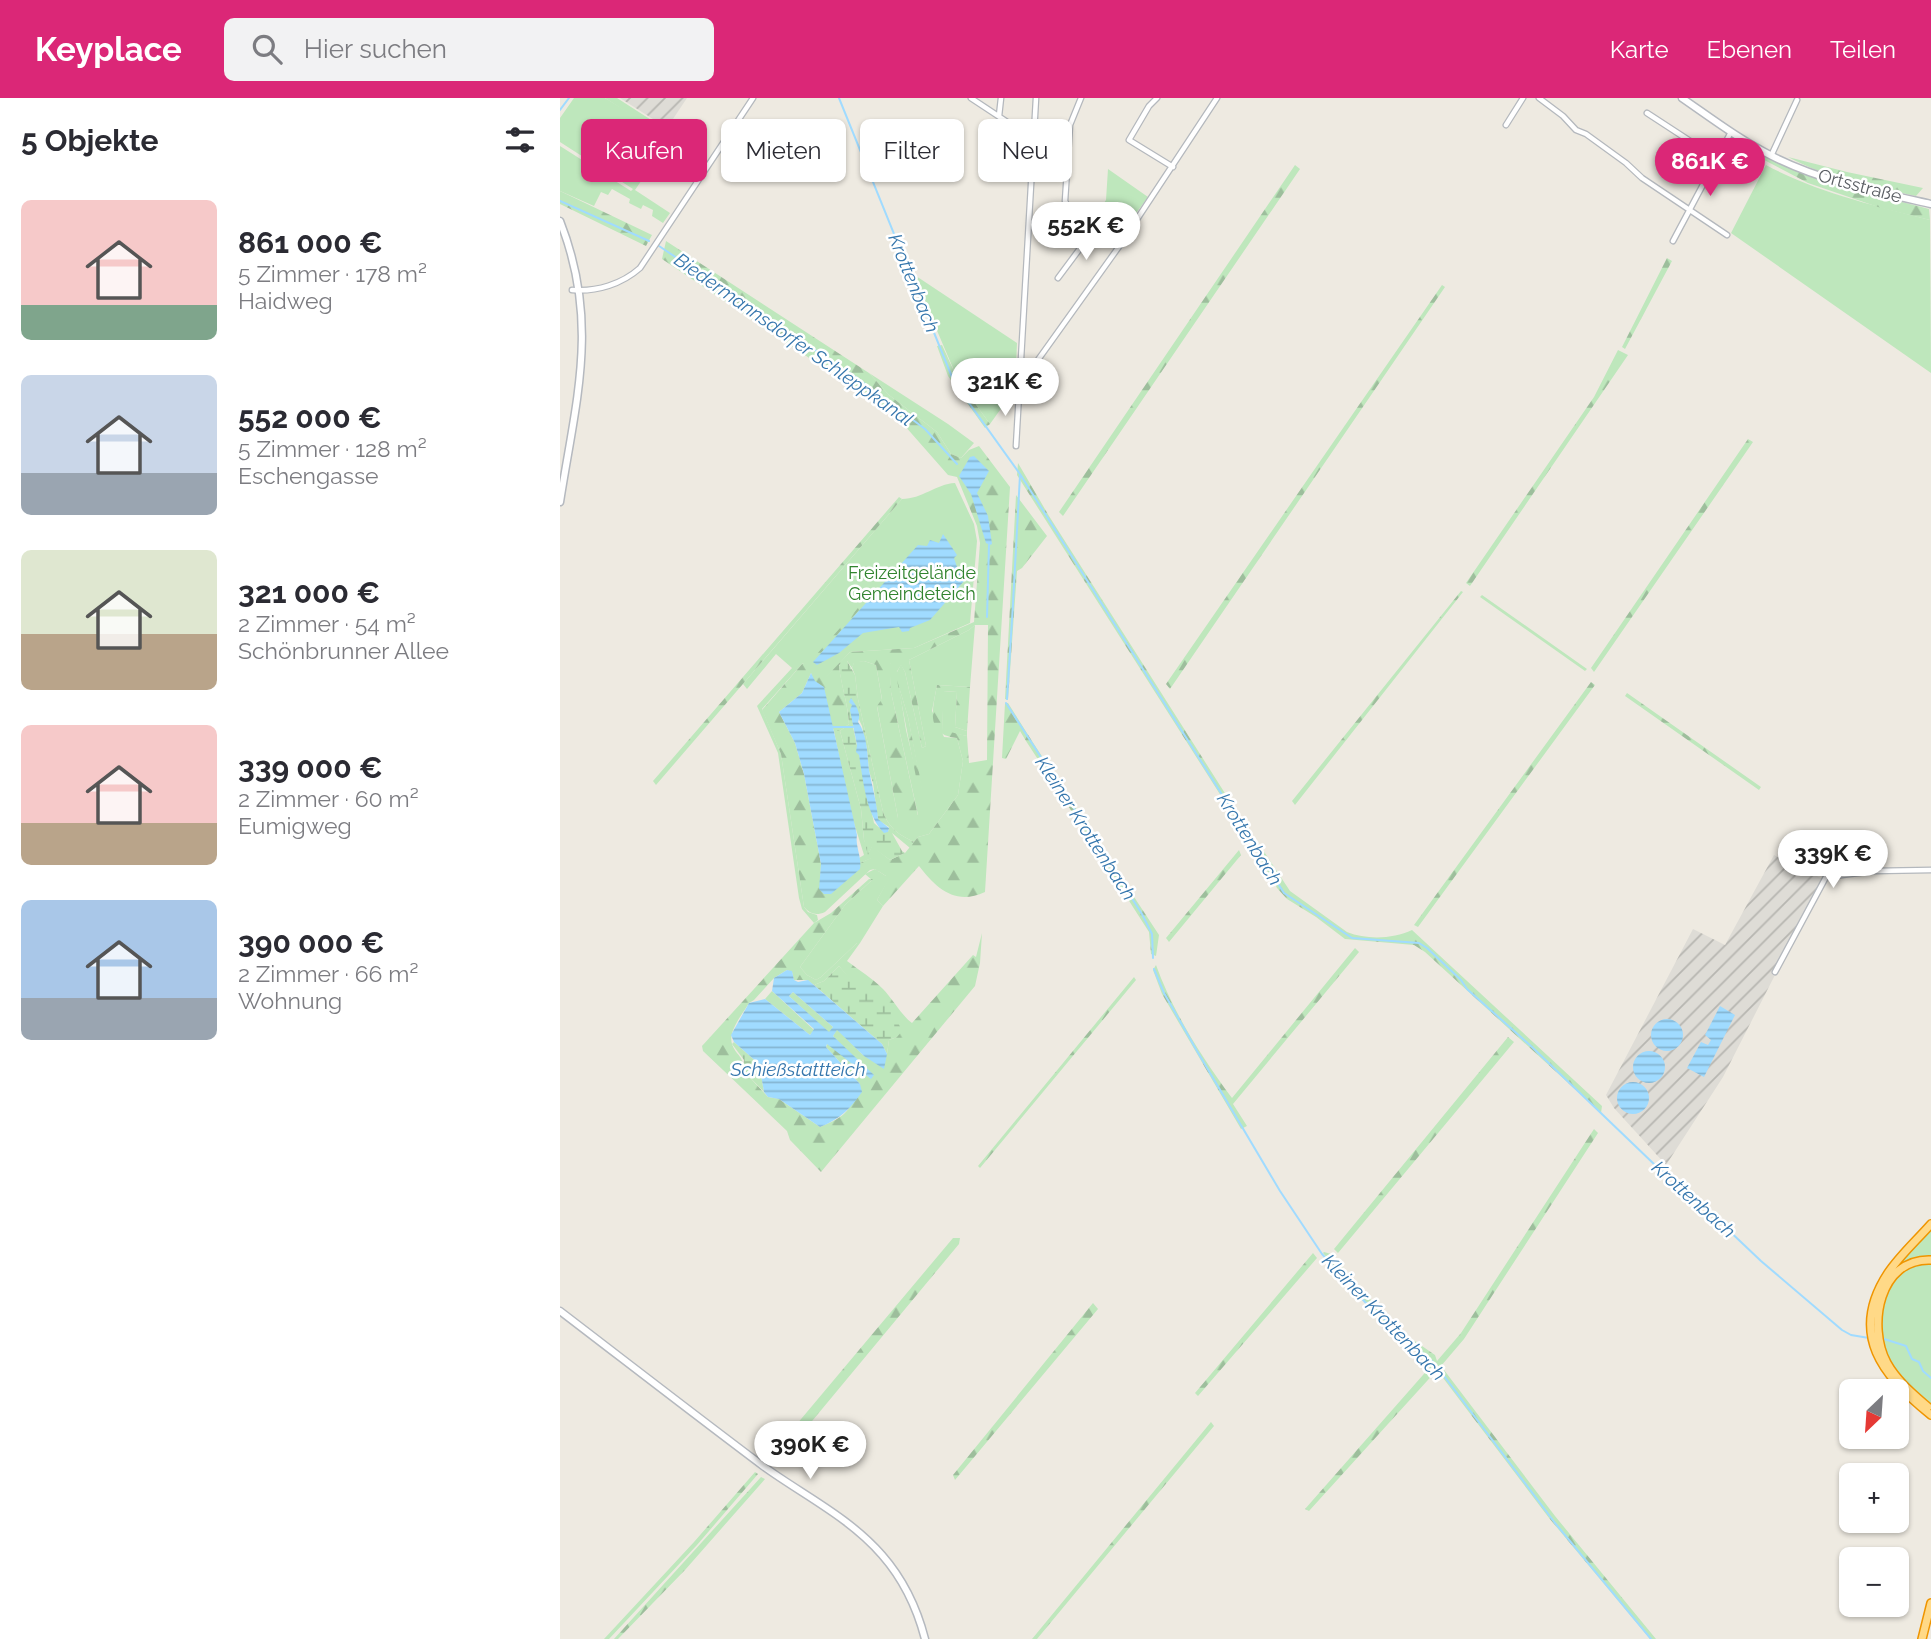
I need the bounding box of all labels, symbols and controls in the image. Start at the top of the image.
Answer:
search box [224,18,714,81]
text: Keyplace [35,30,182,69]
icon: search [248,30,286,68]
text: Hier suchen [304,34,447,64]
text: Karte [1610,35,1669,64]
text: Ebenen [1707,35,1792,64]
text: Teilen [1830,35,1896,64]
chip: Kaufen [581,119,707,182]
chip: Mieten [721,119,846,182]
chip: Filter [860,119,964,182]
chip: Neu [978,119,1072,182]
icon: filters [501,121,539,159]
text: 5 Objekte [21,123,158,158]
pin: 861K € [1653,139,1767,198]
text: 861K € [1671,147,1749,174]
street label: Ortsstraße [1816,164,1905,207]
pin: 552K € [1029,202,1143,262]
text: 552K € [1047,211,1125,238]
text: 861 000 € [238,225,383,260]
icon: home [77,228,161,312]
water label: Krottenbach [884,230,944,336]
water label: Biedermannsdorfer Schleppkanal [671,248,917,430]
text: 5 Zimmer · 178 m² [238,260,427,287]
text: Haidweg [238,287,333,314]
pin: 321K € [948,358,1062,418]
text: 321K € [967,367,1043,394]
text: 552 000 € [238,400,382,435]
icon: home [77,403,161,487]
text: 5 Zimmer · 128 m² [238,435,427,462]
text: Eschengasse [238,462,379,489]
park label: Freizeitgelände Gemeindeteich [848,562,976,604]
text: 321 000 € [238,575,380,610]
icon: home [77,578,161,662]
text: 2 Zimmer · 54 m² [238,610,416,637]
text: Schönbrunner Allee [238,637,449,664]
text: 339 000 € [238,750,383,785]
water label: Kleiner Krottenbach [1031,752,1141,904]
icon: home [77,753,161,837]
text: 2 Zimmer · 60 m² [238,785,419,812]
water label: Krottenbach [1213,789,1287,889]
text: Eumigweg [238,812,352,839]
pin: 339K € [1776,830,1890,890]
text: 339K € [1794,839,1872,866]
text: 390 000 € [238,925,384,960]
icon: home [77,928,161,1012]
text: 2 Zimmer · 66 m² [238,960,418,987]
text: Wohnung [238,987,342,1014]
water label: Schießstattteich [729,1058,866,1080]
water label: Krottenbach [1648,1156,1740,1242]
water label: Kleiner Krottenbach [1318,1249,1450,1385]
north arrow [1839,1379,1909,1449]
map controls [1839,1379,1909,1617]
pin: 390K € [753,1422,867,1481]
text: 390K € [770,1430,850,1457]
button: + [1839,1463,1909,1533]
button: − [1839,1547,1909,1617]

